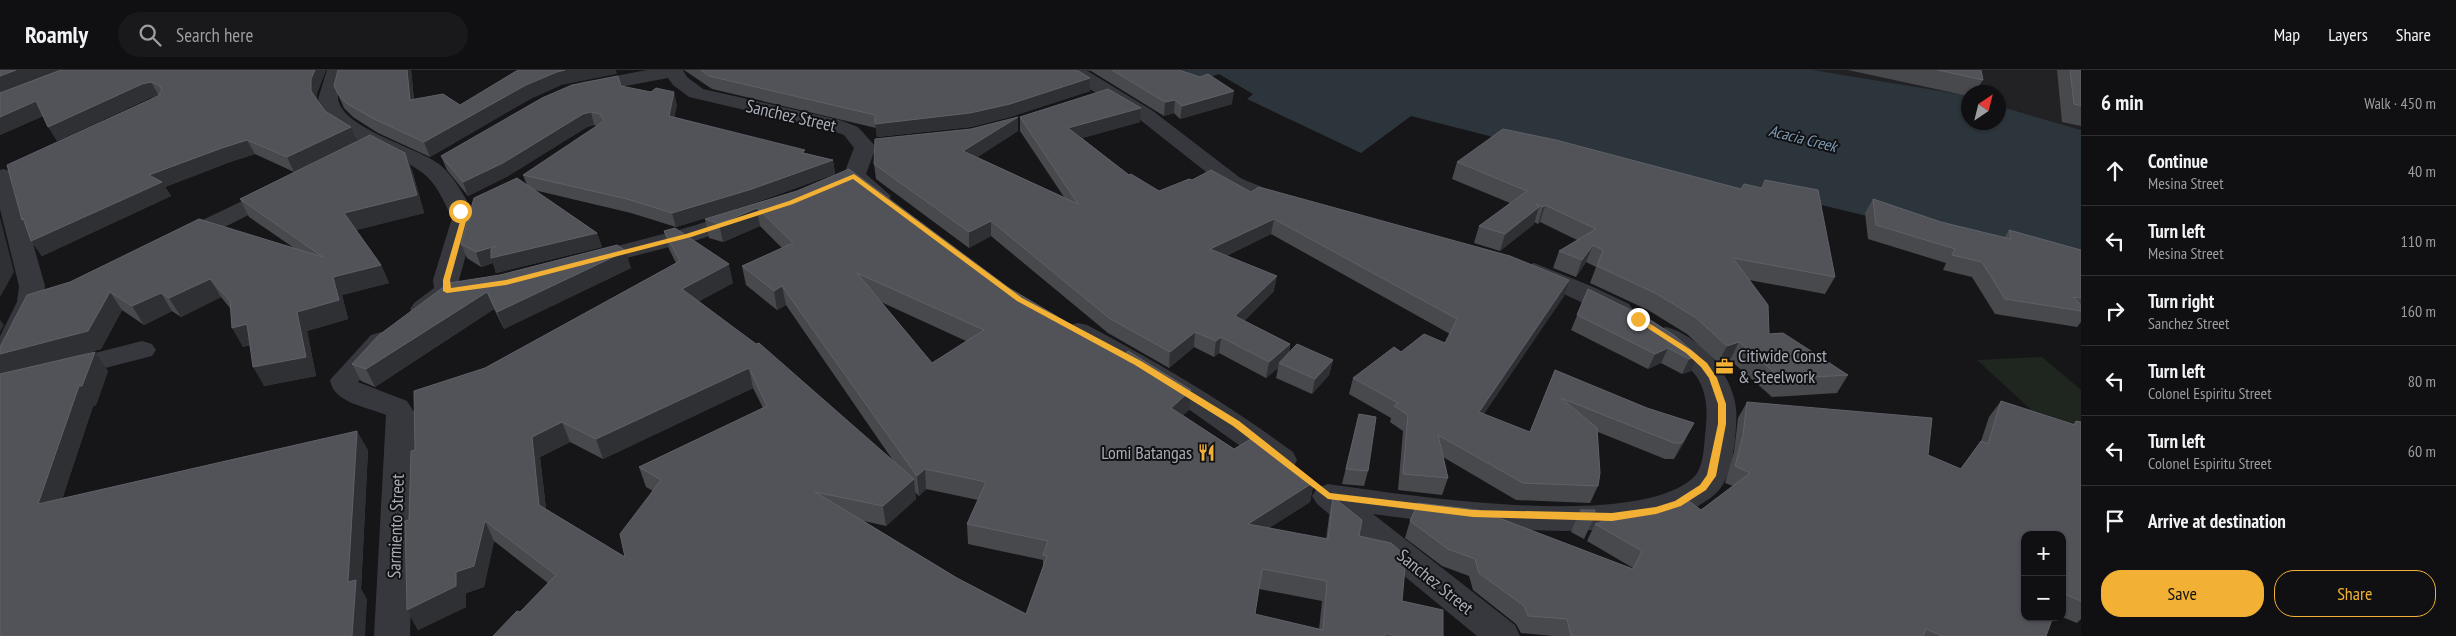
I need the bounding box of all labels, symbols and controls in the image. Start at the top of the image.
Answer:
search box [118,12,468,57]
text: Roamly [25,19,88,50]
icon: search [136,21,164,49]
text: Search here [176,23,253,47]
text: Map [2274,23,2300,46]
text: Layers [2328,23,2368,46]
text: Share [2396,23,2431,46]
north arrow [1961,85,2006,130]
text: 6 min [2101,89,2143,116]
text: Walk · 450 m [2364,93,2436,113]
street label: Sanchez Street [744,94,838,137]
water label: Acacia Creek [1767,120,1841,157]
text: Continue [2148,149,2208,173]
icon: ahead [2101,157,2129,185]
text: 40 m [2408,161,2436,181]
text: Mesina Street [2148,173,2224,193]
route start [449,200,472,223]
text: Turn left [2148,219,2205,243]
icon: left [2101,227,2129,255]
text: 110 m [2401,231,2436,251]
text: Mesina Street [2148,243,2224,263]
text: Turn right [2148,289,2214,313]
icon: right [2101,297,2129,325]
text: 160 m [2401,301,2436,321]
route end [1627,308,1650,331]
text: Sanchez Street [2148,313,2229,333]
place label: Citiwide Const & Steelwork [1738,344,1827,388]
office icon: Citiwide Const & Steelwork [1714,356,1734,376]
text: Turn left [2148,359,2205,383]
icon: left [2101,367,2129,395]
text: 80 m [2408,371,2436,391]
text: Colonel Espiritu Street [2148,383,2272,403]
text: Turn left [2148,429,2205,453]
icon: left [2101,437,2129,465]
place label: Lomi Batangas [1101,441,1192,464]
text: 60 m [2408,441,2436,461]
restaurant icon: Lomi Batangas [1196,443,1216,463]
text: Colonel Espiritu Street [2148,453,2272,473]
street label: Sarmiento Street [382,473,409,579]
icon: arrive [2101,507,2129,535]
text: Arrive at destination [2148,509,2286,533]
map controls [2021,531,2066,621]
button: + [2021,531,2066,576]
street label: Sanchez Street [1392,544,1478,619]
button: Save [2101,570,2264,617]
button: Share [2274,570,2436,617]
button: − [2021,576,2066,621]

